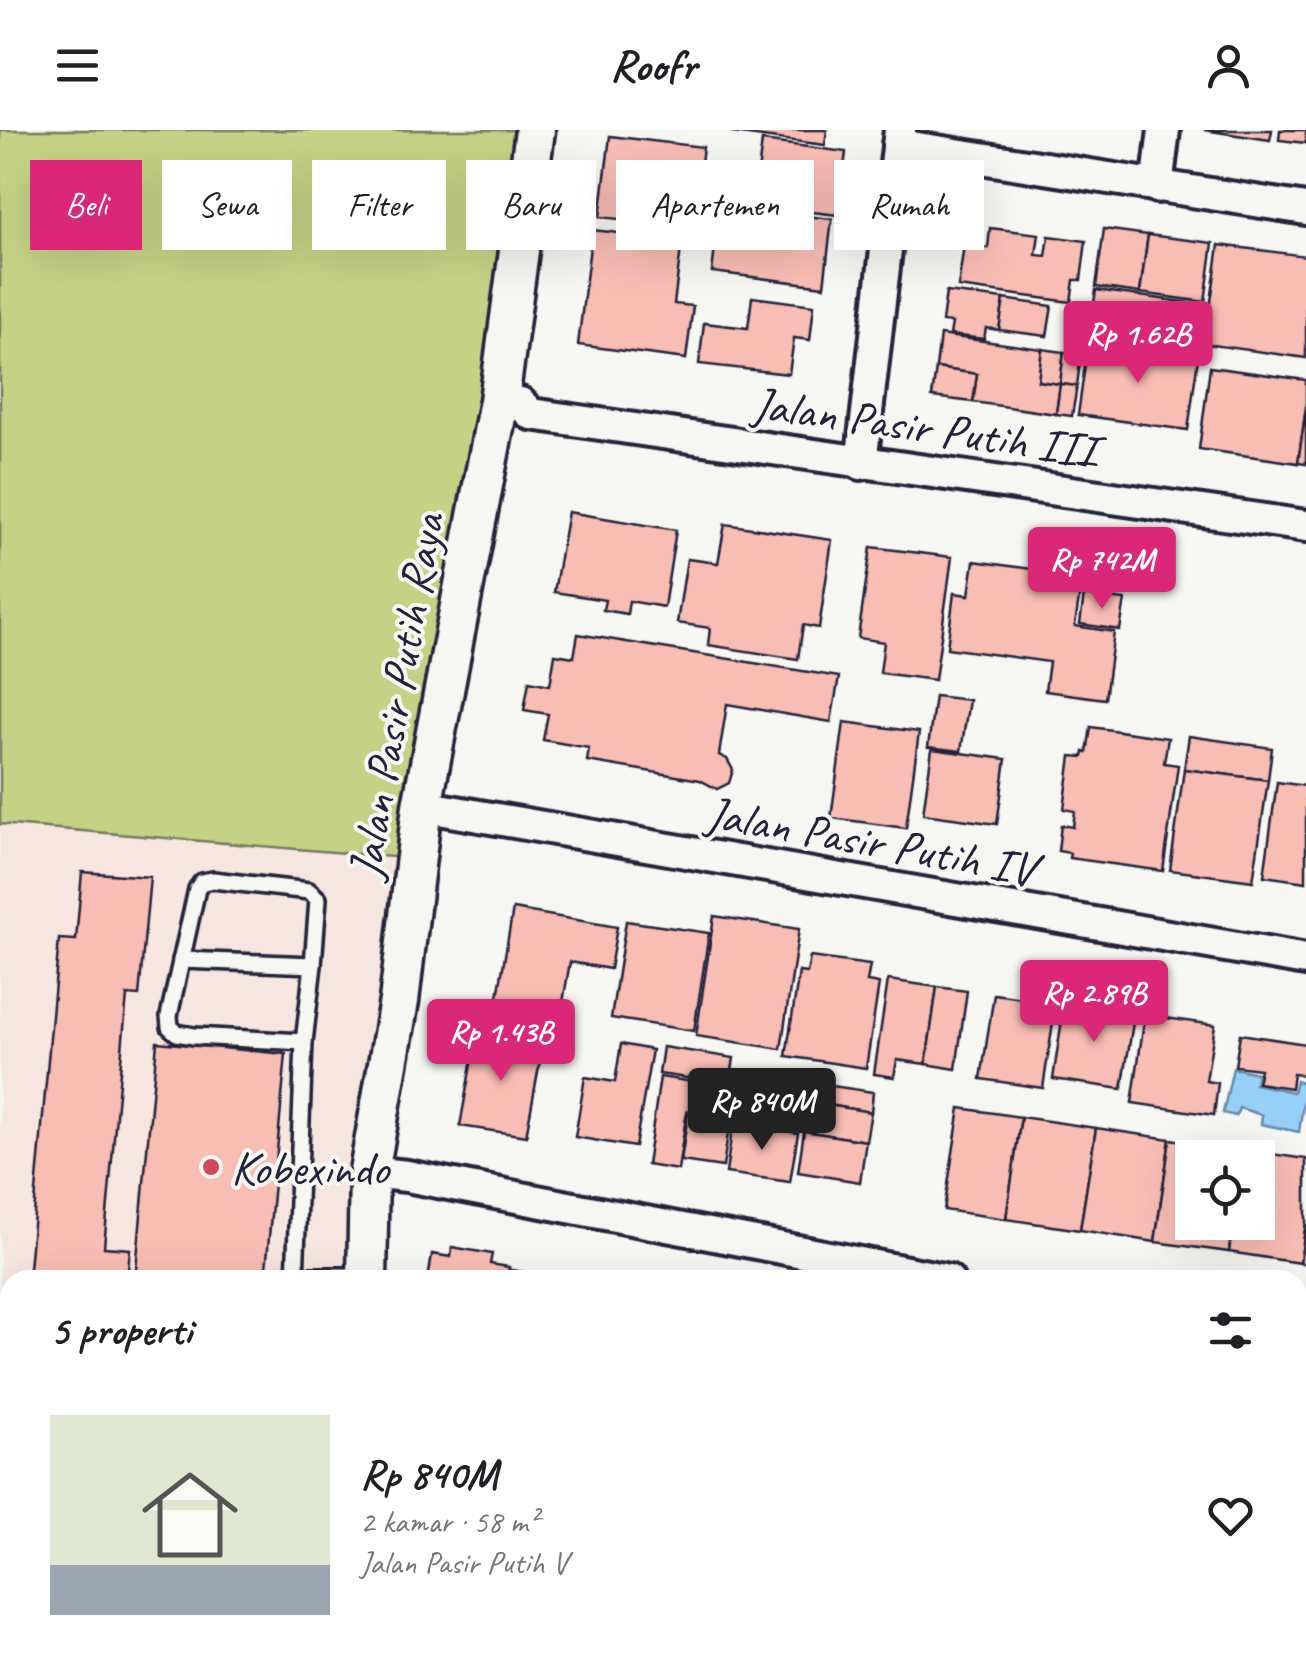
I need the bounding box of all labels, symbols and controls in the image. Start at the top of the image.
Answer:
text: Roofr [610,37,696,94]
icon: menu [50,38,105,93]
icon: person [1201,38,1256,93]
chip: Beli [30,160,142,250]
chip: Sewa [162,160,292,250]
chip: Filter [312,160,446,250]
chip: Baru [466,160,596,250]
chip: Apartemen [616,160,814,250]
chip: Rumah [834,160,984,250]
pin: Rp 1.62B [1035,301,1241,386]
text: Rp 1.62B [1086,313,1190,354]
street label: Jalan Pasir Putih III [747,373,1109,482]
street label: Jalan Pasir Putih Raya [334,507,458,885]
pin: Rp 742M [1010,527,1194,612]
text: Rp 742M [1050,539,1154,580]
street label: Jalan Pasir Putih IV [700,782,1048,901]
pin: Rp 2.89B [991,960,1197,1045]
text: Rp 2.89B [1042,972,1146,1013]
pin: Rp 1.43B [398,999,604,1084]
text: Rp 1.43B [449,1011,553,1052]
pin: Rp 840M [670,1068,854,1153]
text: Rp 840M [710,1080,814,1121]
place label: Kobexindo [231,1138,392,1198]
map controls [1175,1140,1275,1240]
button: locate [1175,1140,1275,1240]
marker: Kobexindo [200,1156,222,1178]
icon: filters [1203,1303,1258,1358]
text: 5 properti [50,1304,192,1357]
text: Rp 840M [360,1448,497,1501]
icon: home [130,1455,250,1575]
icon: heart [1203,1488,1258,1543]
text: 2 kamar · 58 m² [360,1501,538,1542]
text: Jalan Pasir Putih V [360,1542,568,1583]

